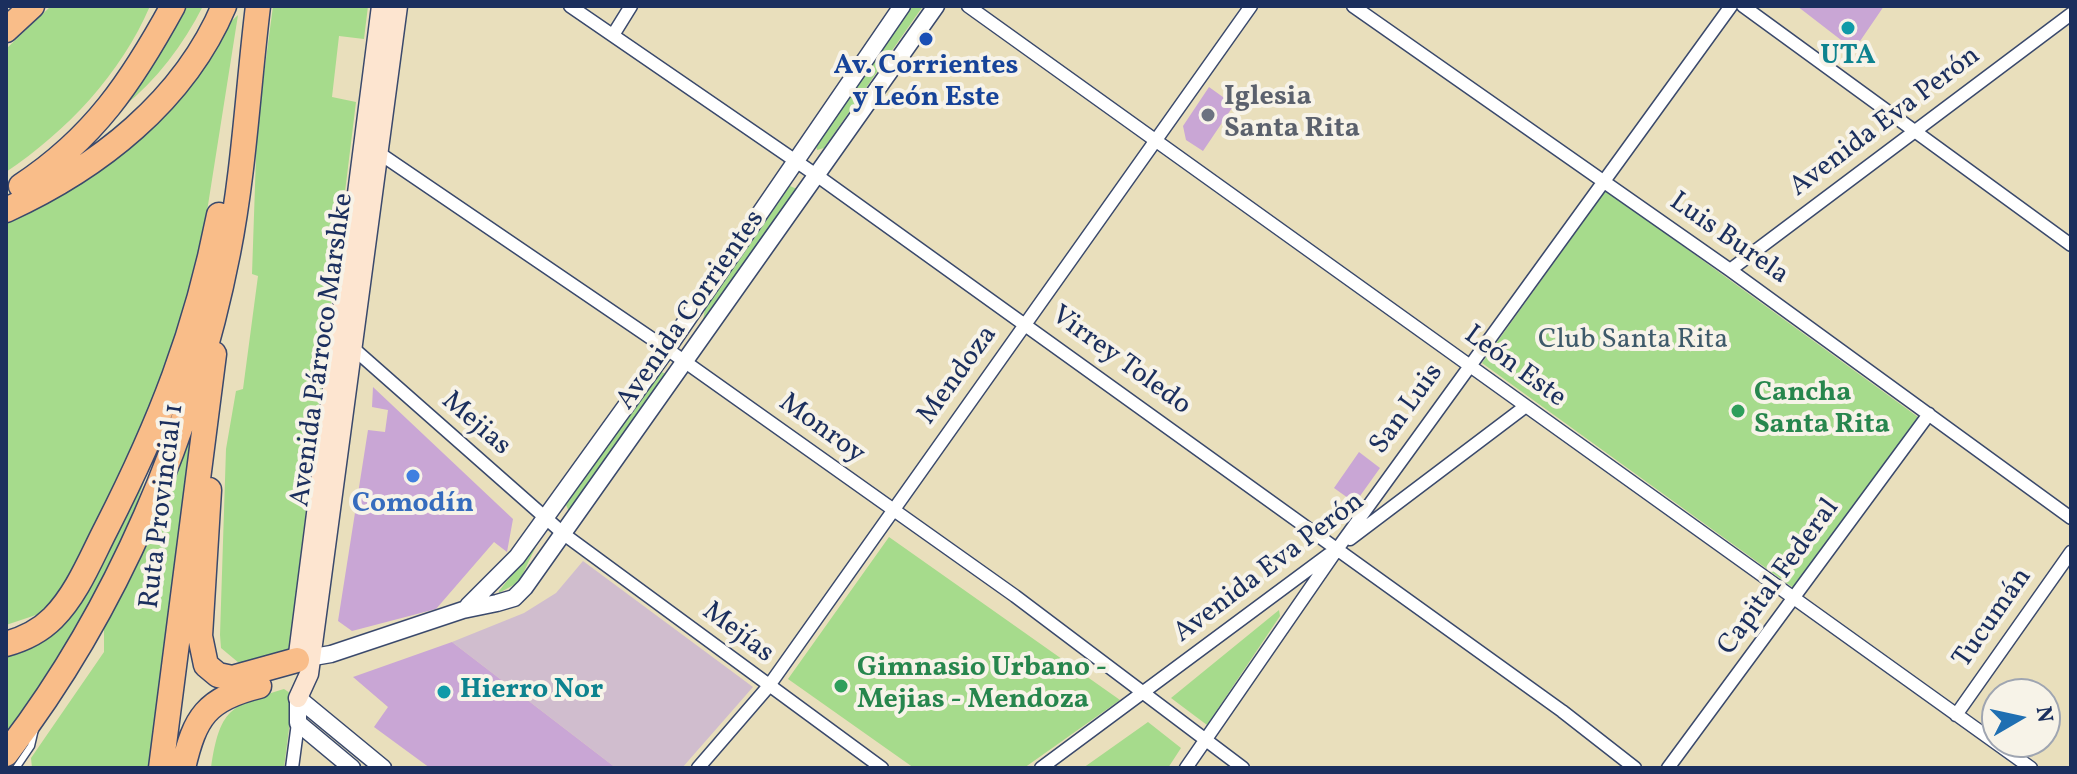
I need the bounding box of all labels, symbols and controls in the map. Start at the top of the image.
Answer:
marker: UTA [1839,19,1857,37]
marker: Av. Corrientes y León Este [917,30,935,48]
street label: Avenida Eva Perón [1784,40,1988,206]
place label: UTA [1820,41,1876,75]
place label: Av. Corrientes y León Este [834,51,1018,117]
place label: Iglesia Santa Rita [1224,82,1360,148]
marker: Iglesia Santa Rita [1199,106,1217,124]
street label: Luis Burela [1662,187,1794,293]
street label: Avenida Párroco Marshke [285,191,363,509]
street label: Avenida Corrientes [611,205,773,417]
street label: Virrey Toledo [1043,300,1197,424]
street label: Mendoza [912,320,1006,432]
street label: León Este [1456,320,1572,416]
park label: Club Santa Rita [1538,325,1728,359]
street label: San Luis [1364,358,1452,462]
place label: Cancha Santa Rita [1754,378,1890,444]
street label: Mejias [433,386,517,464]
street label: Monroy [771,387,871,473]
street label: Ruta Provincial 1 [135,401,193,611]
marker: Cancha Santa Rita [1729,402,1747,420]
marker: Comodín [404,467,422,485]
street label: Avenida Eva Perón [1168,486,1372,652]
place label: Comodín [352,489,474,523]
street label: Capital Federal [1712,493,1848,663]
street label: Tucumán [1947,562,2041,676]
street label: Mejías [695,596,779,672]
place label: Gimnasio Urbano - Mejias - Mendoza [857,653,1107,719]
place label: Hierro Nor [460,675,603,709]
marker: Gimnasio Urbano - Mejias - Mendoza [832,677,850,695]
north arrow [1981,678,2061,758]
marker: Hierro Nor [435,683,453,701]
text: N [2027,704,2060,725]

